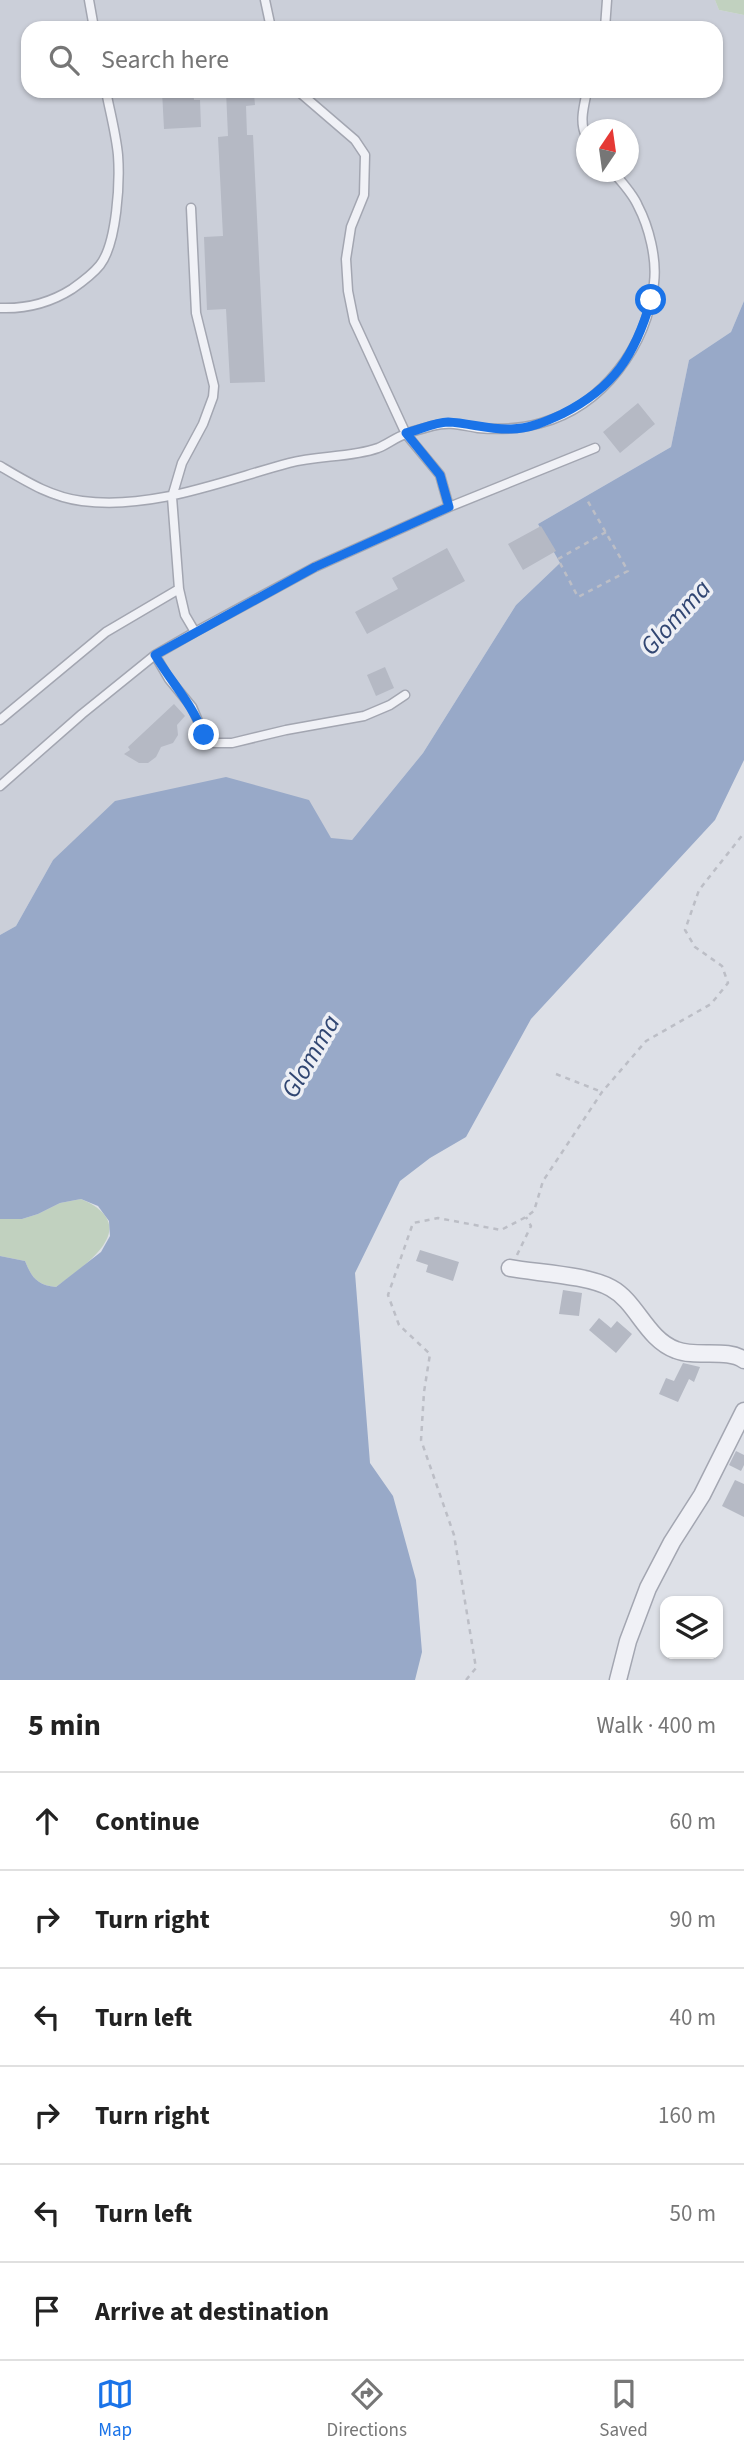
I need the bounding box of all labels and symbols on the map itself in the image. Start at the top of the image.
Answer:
north arrow [576,119,639,182]
route start [635,284,666,315]
water label: Glomma [631,571,719,663]
route end [188,719,219,750]
water label: Glomma [272,1008,349,1105]

